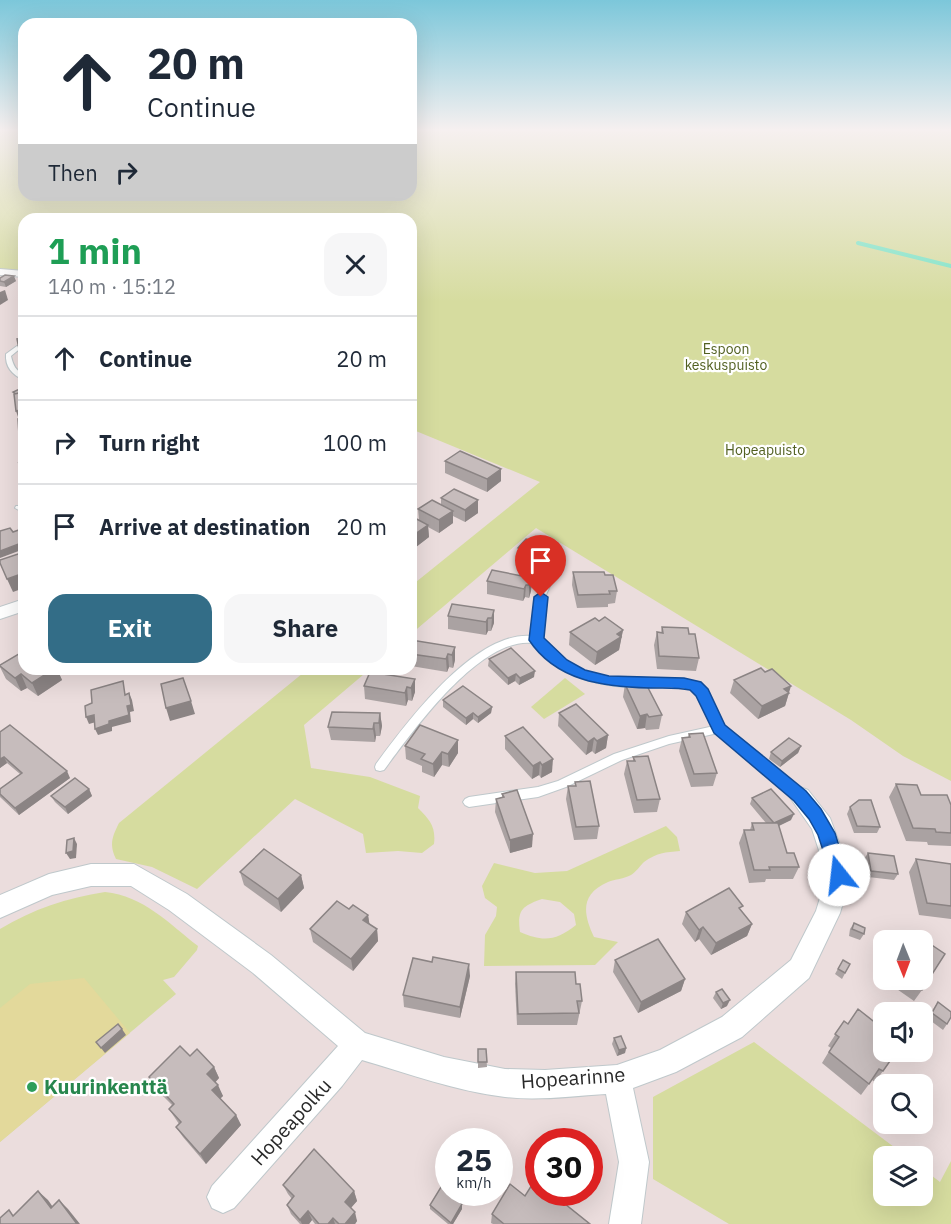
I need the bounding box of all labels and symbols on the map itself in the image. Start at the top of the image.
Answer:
park label: Espoon keskuspuisto [685,340,767,374]
park label: Hopeapuisto [725,441,805,459]
pin [515,535,566,597]
position arrow [807,843,871,907]
north arrow [873,930,933,990]
street label: Hopearinne [520,1060,626,1095]
street label: Hopeapolku [244,1072,337,1171]
place label: Kuurinkenttä [44,1073,168,1100]
marker: Kuurinkenttä [25,1080,39,1094]
speed limit sign: 30 [525,1128,603,1206]

